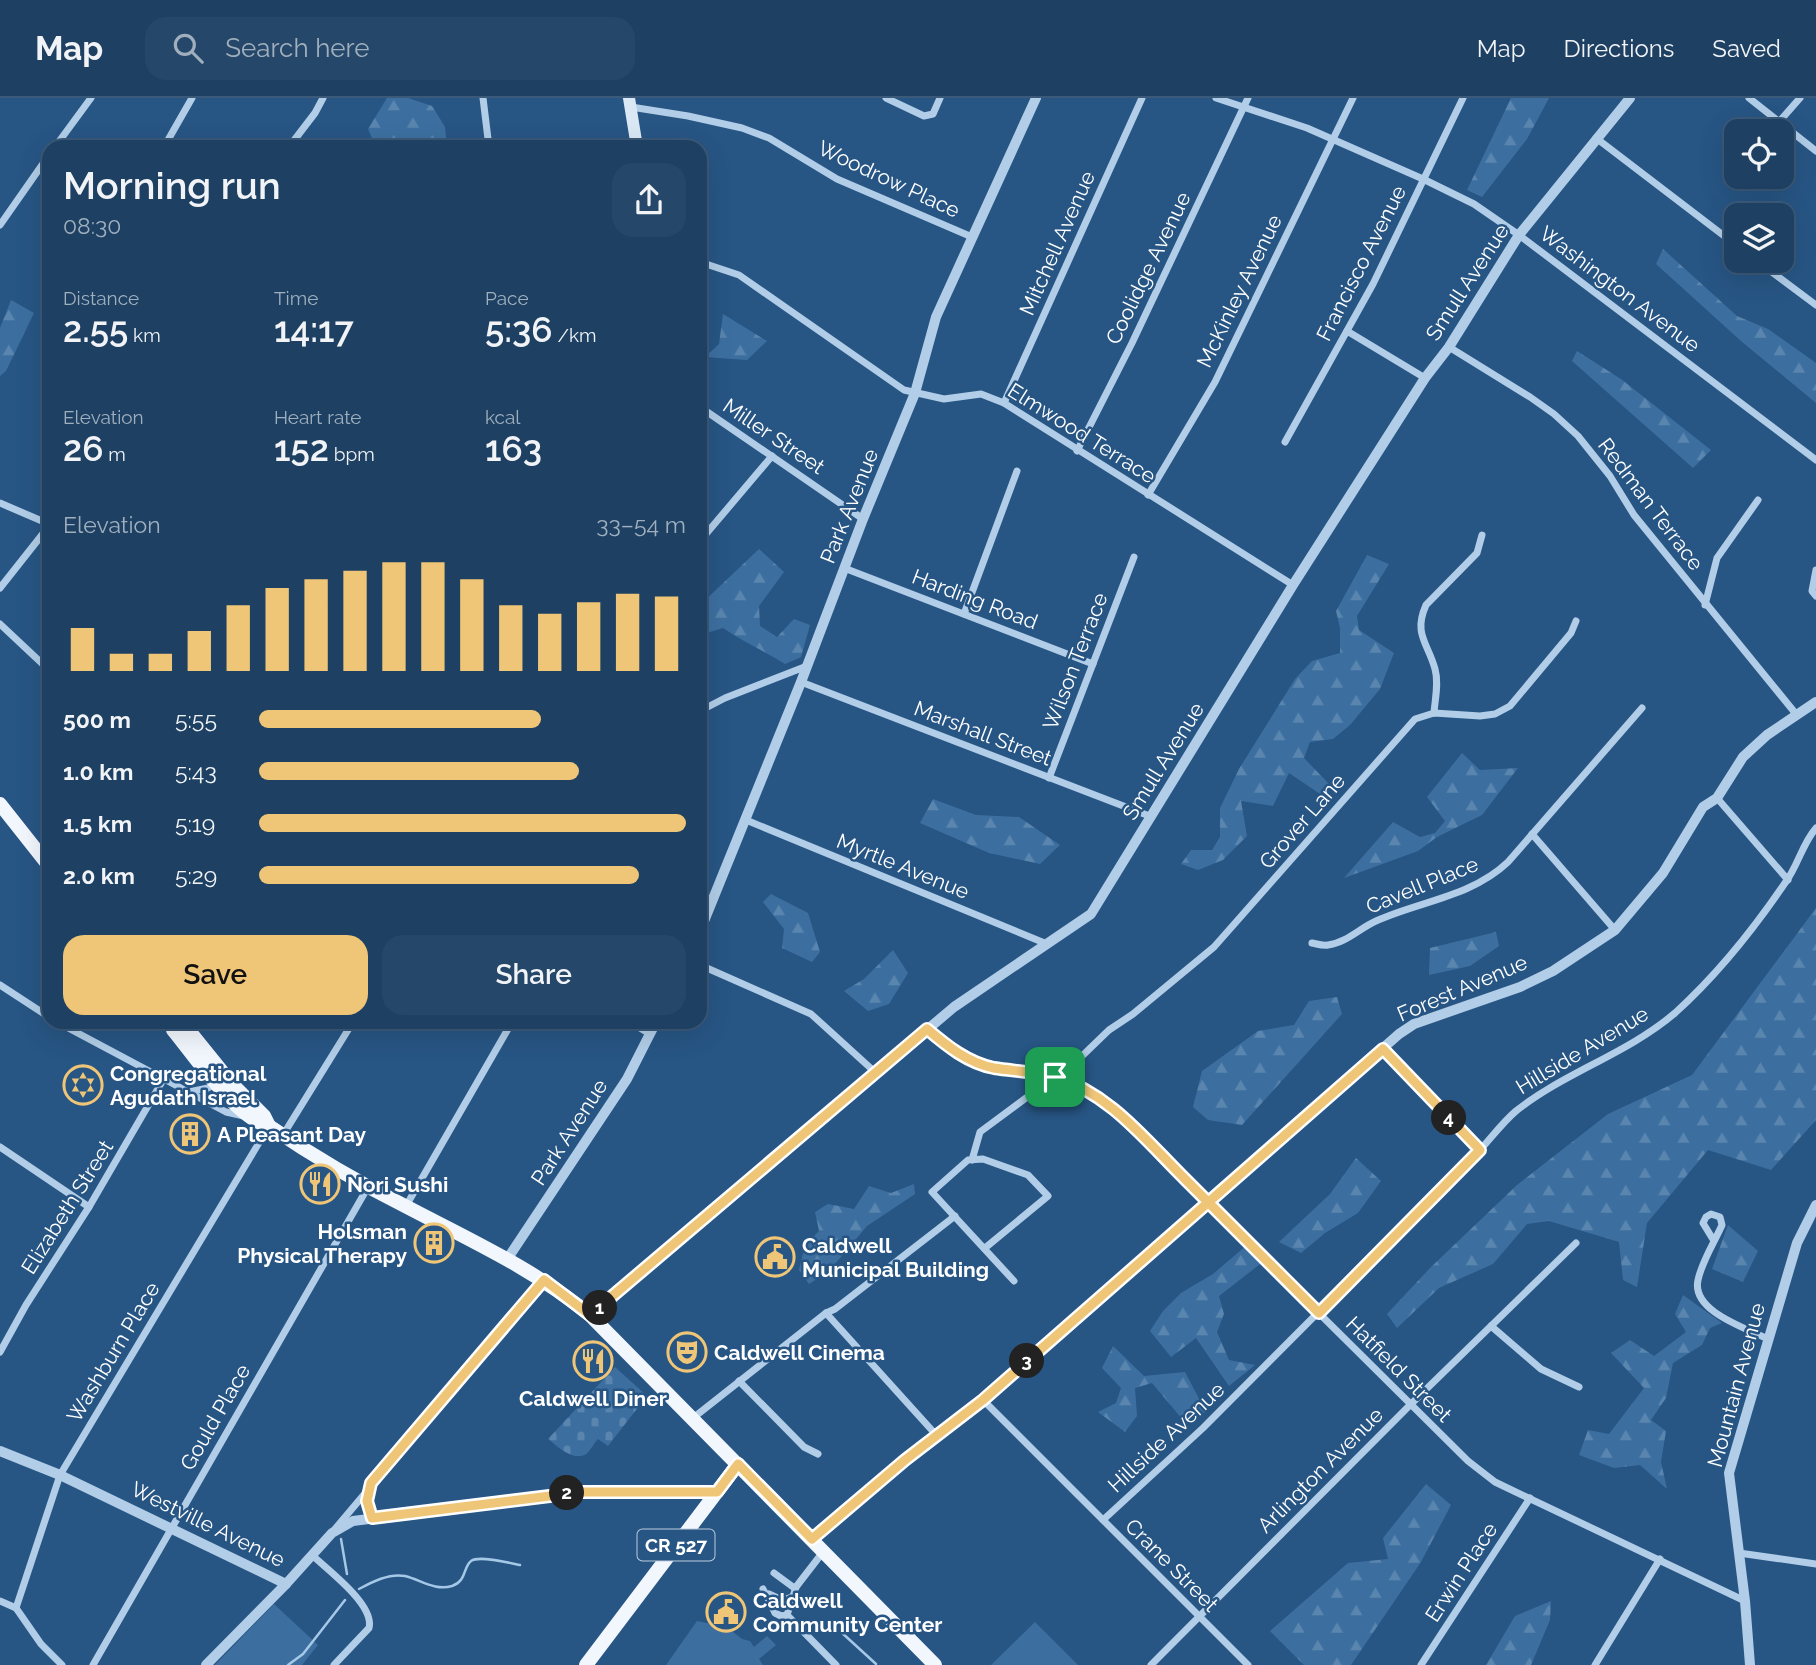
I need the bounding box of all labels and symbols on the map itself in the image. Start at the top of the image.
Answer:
street label: Woodrow Place [814,135,964,223]
street label: Mitchell Avenue [1014,167,1100,319]
street label: Francisco Avenue [1311,181,1411,345]
street label: Coolidge Avenue [1100,188,1196,348]
street label: McKinley Avenue [1191,210,1287,372]
street label: Smull Avenue [1420,219,1514,345]
street label: Washington Avenue [1535,220,1705,358]
street label: Elmwood Terrace [1003,377,1161,489]
street label: Miller Street [718,393,830,479]
street label: Redman Terrace [1593,433,1709,575]
street label: Park Avenue [815,445,883,567]
street label: Harding Road [909,564,1041,634]
street label: Wilson Terrace [1037,589,1113,733]
street label: Marshall Street [911,695,1055,771]
street label: Smull Avenue [1117,698,1209,824]
street label: Grover Lane [1254,768,1350,874]
street label: Myrtle Avenue [833,828,973,904]
street label: Cavell Place [1362,851,1482,919]
street label: Forest Avenue [1393,949,1531,1027]
street label: Hillside Avenue [1511,1001,1653,1099]
pin [1025,1047,1085,1107]
place label: Congregational Agudath Israel [110,1061,267,1110]
synagogue icon: Congregational Agudath Israel [62,1064,104,1106]
street label: Park Avenue [525,1074,613,1190]
pin: 4 [1432,1100,1466,1136]
building icon: A Pleasant Day [169,1113,211,1155]
place label: A Pleasant Day [217,1122,367,1147]
street label: Elizabeth Street [16,1136,118,1278]
restaurant icon: Nori Sushi [299,1163,341,1205]
place label: Nori Sushi [347,1172,448,1197]
place label: Holsman Physical Therapy [237,1219,407,1268]
building icon: Holsman Physical Therapy [413,1222,455,1264]
place label: Caldwell Municipal Building [802,1233,989,1282]
public building icon: Caldwell Municipal Building [754,1236,796,1278]
street label: Washburn Place [61,1277,165,1427]
pin: 1 [582,1290,618,1326]
street label: Mountain Avenue [1702,1300,1770,1470]
street label: Hatfield Street [1341,1311,1457,1427]
theatre icon: Caldwell Cinema [666,1331,708,1373]
restaurant icon: Caldwell Diner [572,1340,614,1382]
place label: Caldwell Cinema [714,1340,885,1365]
pin: 3 [1010,1344,1044,1378]
street label: Gould Place [175,1360,255,1474]
street label: Hillside Avenue [1103,1377,1229,1497]
place label: Caldwell Diner [519,1386,667,1411]
street label: Arlington Avenue [1252,1402,1388,1538]
street label: Westville Avenue [127,1476,289,1572]
pin: 2 [550,1476,584,1510]
street label: Crane Street [1120,1513,1224,1617]
street label: Erwin Place [1420,1518,1502,1626]
road number: CR 527 [638,1530,714,1560]
place label: Caldwell Community Center [753,1588,942,1637]
public building icon: Caldwell Community Center [705,1591,747,1633]

